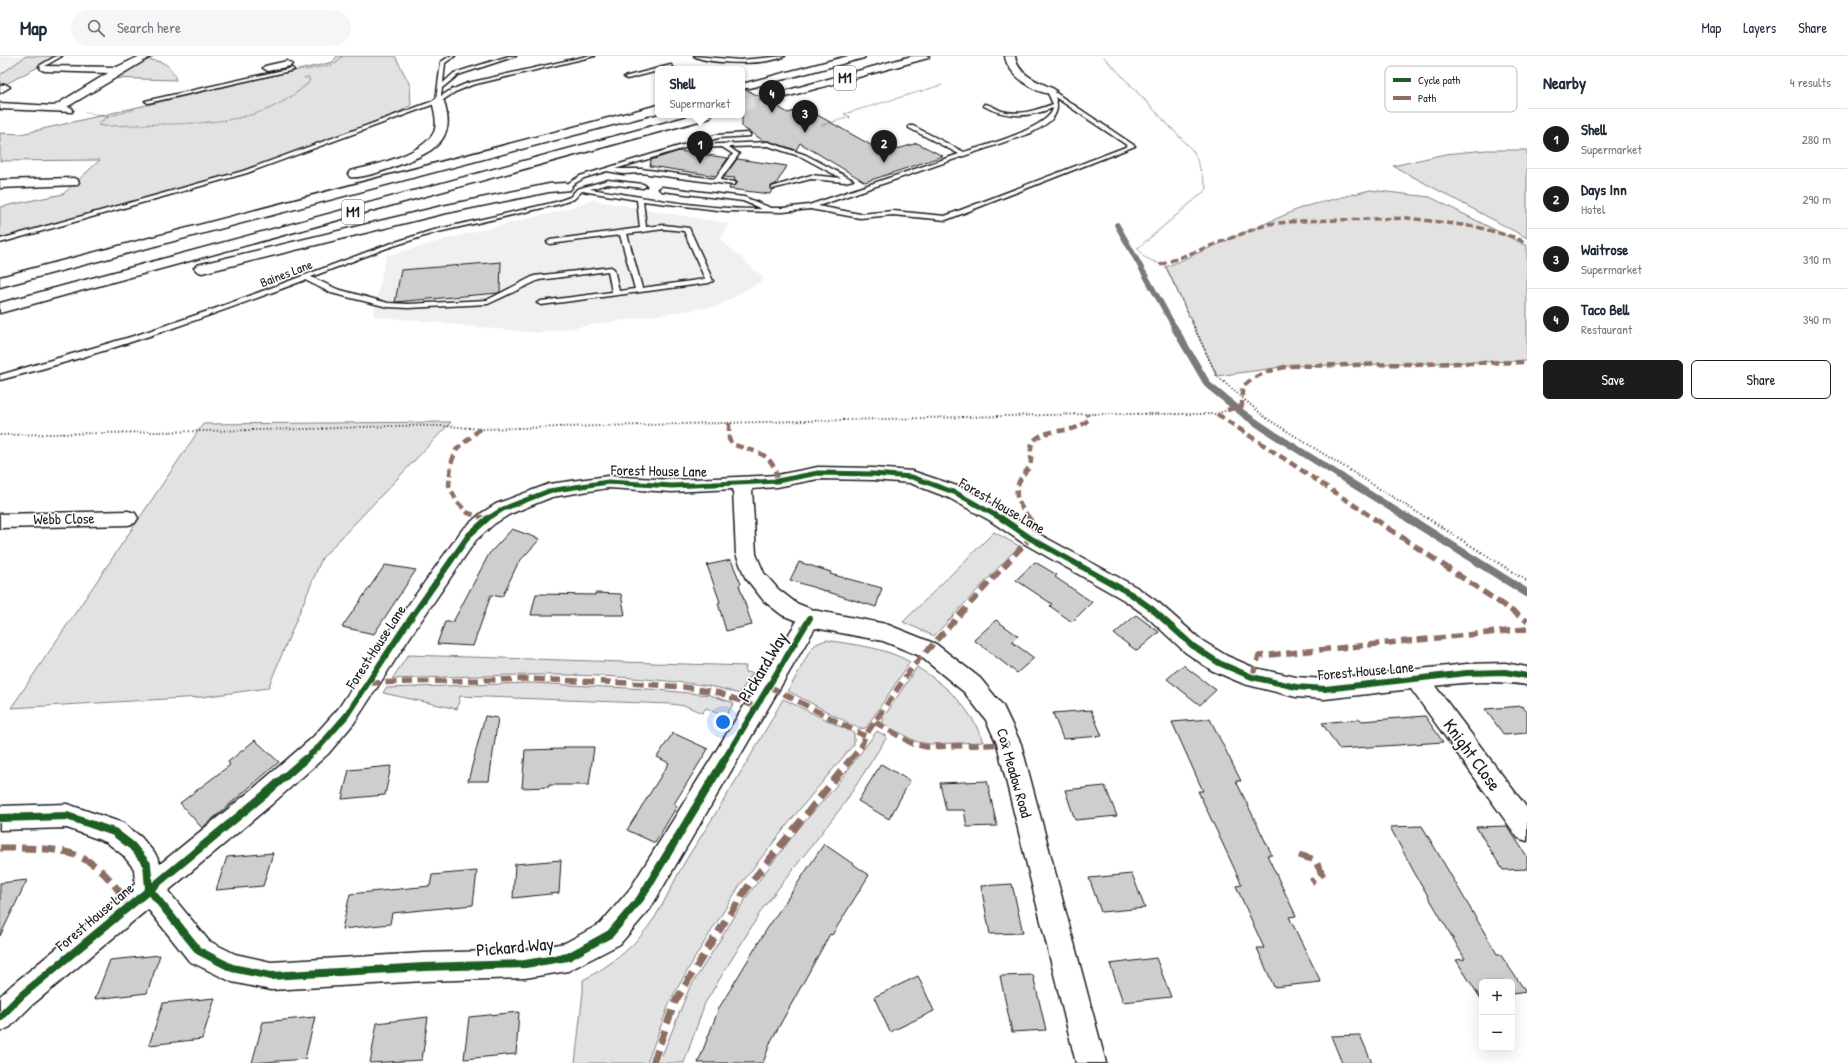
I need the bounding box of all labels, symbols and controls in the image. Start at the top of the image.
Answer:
search box [71,10,351,46]
text: Map [20,15,47,41]
icon: search [85,17,107,39]
text: Search here [117,17,181,38]
text: Map [1701,18,1721,37]
text: Layers [1743,18,1776,37]
text: Share [1798,18,1827,37]
popup [655,66,745,118]
road number: M1 [834,66,856,90]
legend [1385,66,1517,112]
text: Nearby [1543,71,1586,94]
text: Shell [670,73,695,94]
text: Cycle path [1418,73,1461,87]
text: 4 results [1790,73,1831,91]
pin: 4 [759,80,785,113]
text: Path [1418,91,1436,105]
text: Supermarket [670,94,730,112]
pin: 3 [792,100,818,133]
text: Shell [1581,119,1607,140]
pin: 2 [871,130,897,163]
text: 1 [1554,130,1558,148]
text: 280 m [1802,130,1831,148]
pin: 1 [687,131,713,164]
text: Supermarket [1581,140,1642,158]
text: Days Inn [1581,179,1627,200]
text: 2 [1553,190,1559,208]
text: 290 m [1802,190,1831,208]
road number: M1 [342,200,364,224]
text: Hotel [1581,200,1605,218]
text: Waitrose [1581,239,1628,260]
text: 3 [1553,250,1559,268]
text: 310 m [1803,250,1831,268]
street label: Baines Lane [257,255,315,291]
text: Supermarket [1581,260,1642,278]
text: Taco Bell [1581,299,1629,320]
text: 4 [1554,310,1558,328]
text: 340 m [1803,310,1831,328]
text: Restaurant [1581,320,1632,338]
button: Save [1543,360,1683,399]
button: Share [1691,360,1831,399]
street label: Forest House Lane [610,459,707,482]
street label: Forest House Lane [954,472,1049,539]
street label: Webb Close [33,507,95,530]
street label: Forest House Lane [340,601,411,694]
street label: Pickard Way [732,627,794,707]
street label: Forest House Lane [1316,656,1415,685]
your location [713,712,733,732]
street label: Knight Close [1438,714,1507,796]
street label: Cox Meadow Road [992,726,1037,820]
street label: Forest House Lane [50,878,138,956]
street label: Pickard Way [475,931,555,962]
map controls [1479,979,1515,1051]
button: + [1479,979,1515,1015]
button: − [1479,1015,1515,1051]

